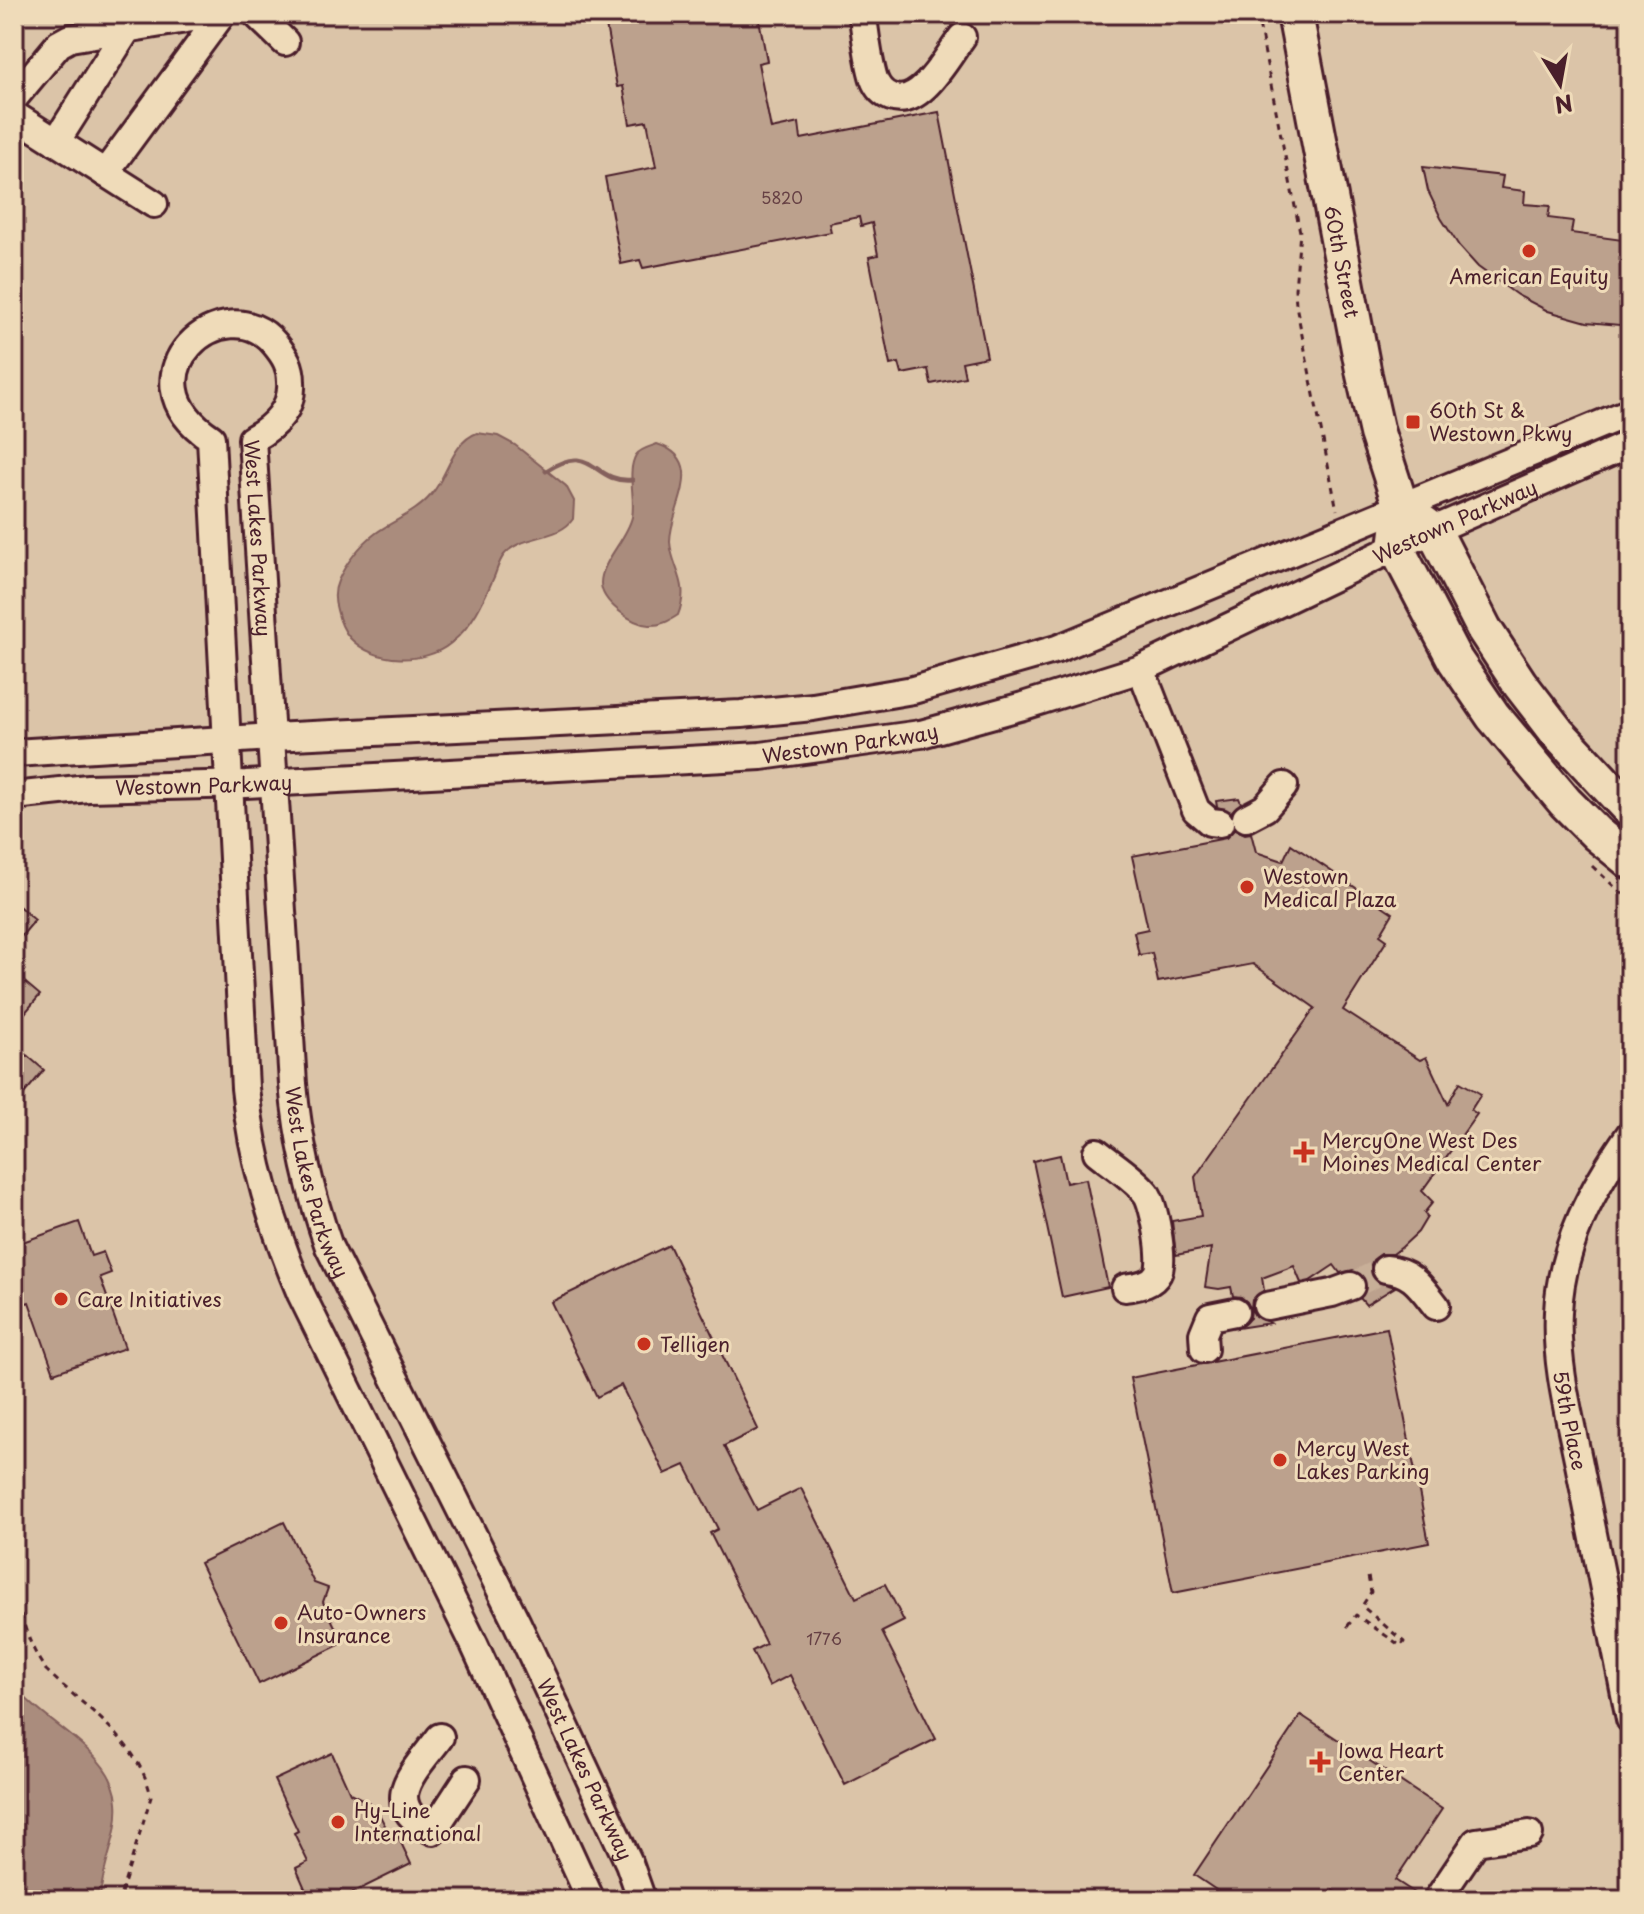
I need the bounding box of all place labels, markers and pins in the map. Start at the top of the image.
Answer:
marker: American Equity [1520,242,1538,260]
place label: American Equity [1449,261,1609,291]
place label: 60th St & Westown Pkwy [1429,395,1572,448]
marker: 60th St & Westown Pkwy [1404,413,1422,431]
place label: Westown Medical Plaza [1263,861,1397,914]
marker: Westown Medical Plaza [1238,878,1256,896]
place label: MercyOne West Des Moines Medical Center [1322,1125,1542,1178]
marker: MercyOne West Des Moines Medical Center [1293,1141,1315,1163]
place label: Care Initiatives [77,1284,222,1314]
marker: Care Initiatives [52,1290,70,1308]
place label: Telligen [660,1329,730,1359]
marker: Telligen [635,1335,653,1353]
place label: Mercy West Lakes Parking [1296,1433,1430,1486]
marker: Mercy West Lakes Parking [1271,1451,1289,1469]
place label: Auto-Owners Insurance [297,1597,426,1650]
marker: Auto-Owners Insurance [272,1614,290,1632]
place label: Iowa Heart Center [1338,1735,1444,1788]
marker: Iowa Heart Center [1309,1751,1331,1773]
place label: Hy-Line International [354,1795,481,1848]
marker: Hy-Line International [329,1813,347,1831]

